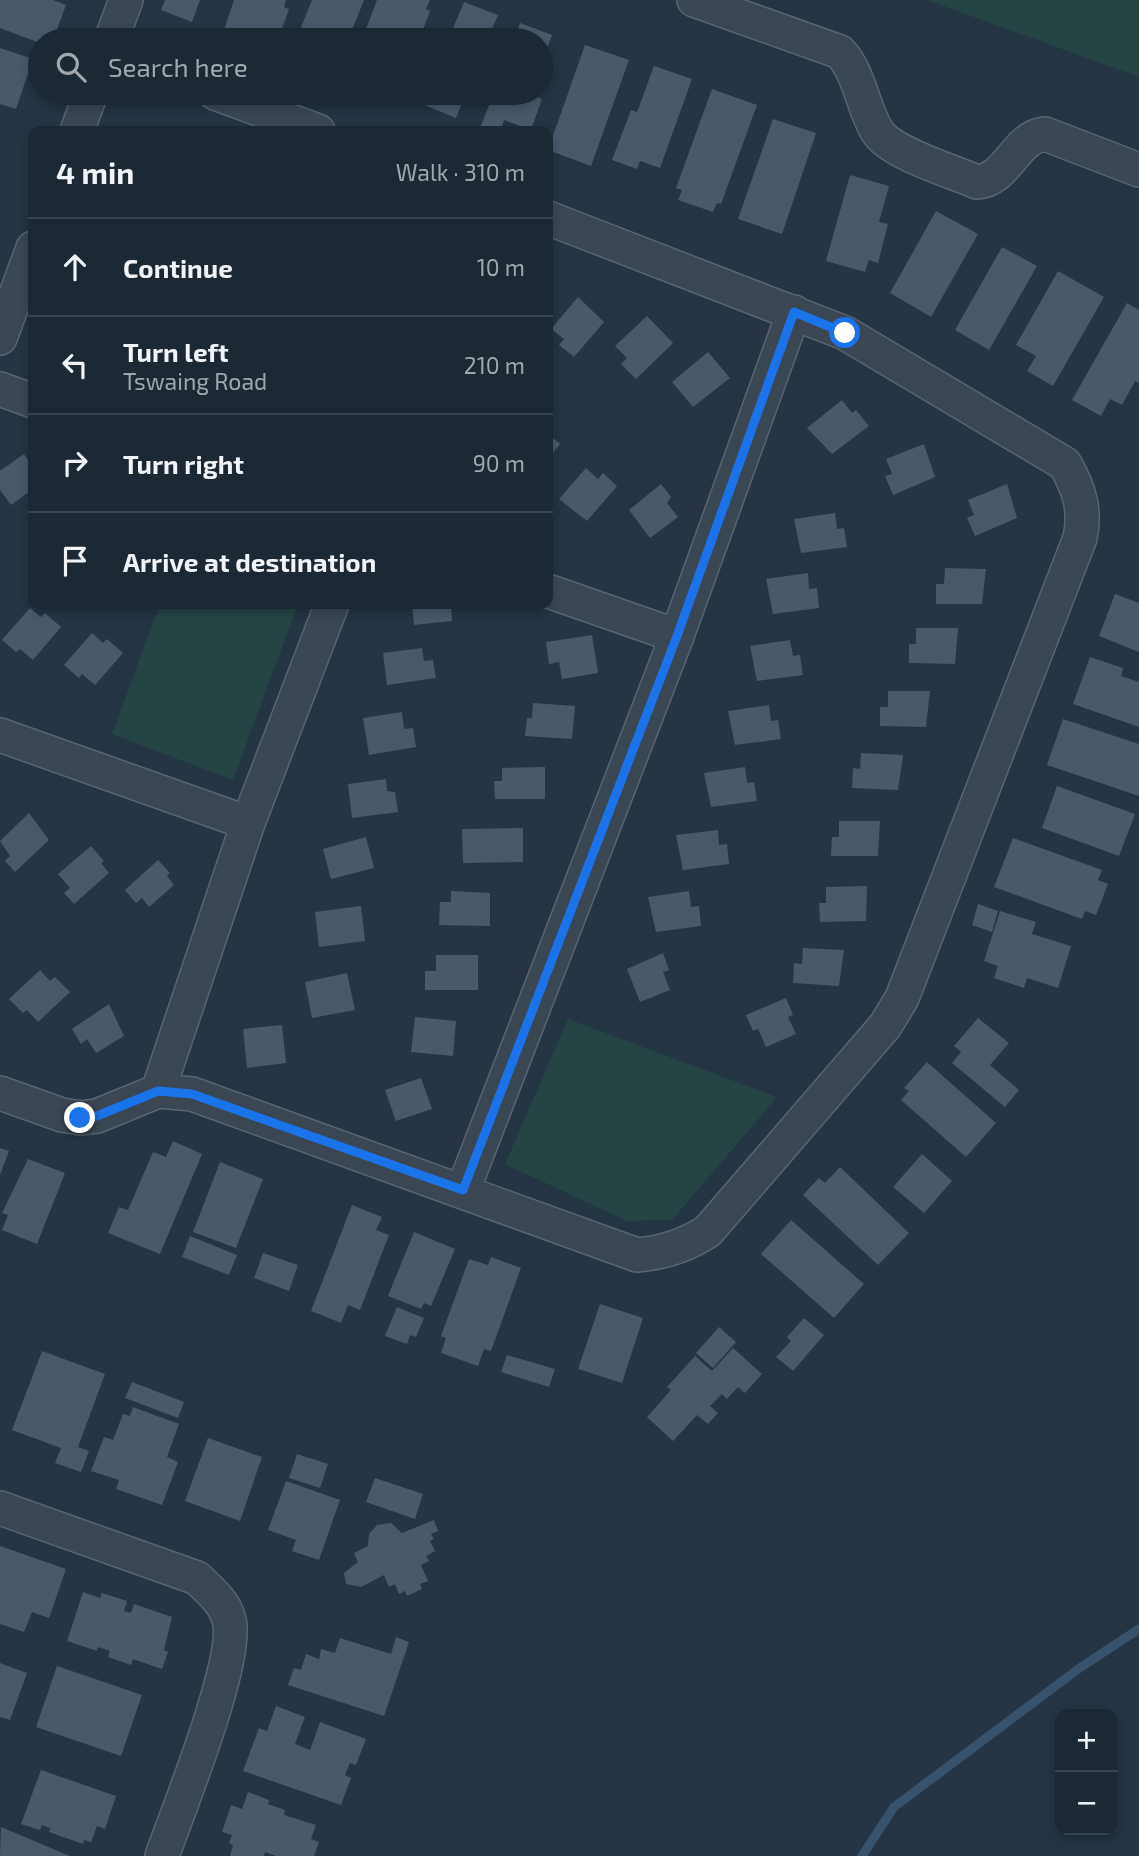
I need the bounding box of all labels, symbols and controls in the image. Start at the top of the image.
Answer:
search box [28,28,553,105]
icon: search [52,48,90,86]
text: Search here [108,51,248,82]
text: 4 min [56,154,134,190]
text: Walk · 310 m [396,158,525,186]
icon: ahead [56,248,94,286]
text: Continue [123,252,233,283]
text: 10 m [477,253,525,281]
route start [829,317,860,348]
text: Turn left [123,336,229,367]
icon: left [56,346,94,384]
text: 210 m [464,351,525,379]
text: Tswaing Road [123,367,267,395]
icon: right [56,444,94,482]
text: Turn right [123,448,244,479]
text: 90 m [473,449,525,477]
icon: arrive [56,542,94,580]
text: Arrive at destination [123,546,376,577]
route end [64,1102,95,1133]
map controls [1055,1709,1118,1835]
button: + [1055,1709,1118,1772]
button: − [1055,1772,1118,1835]

